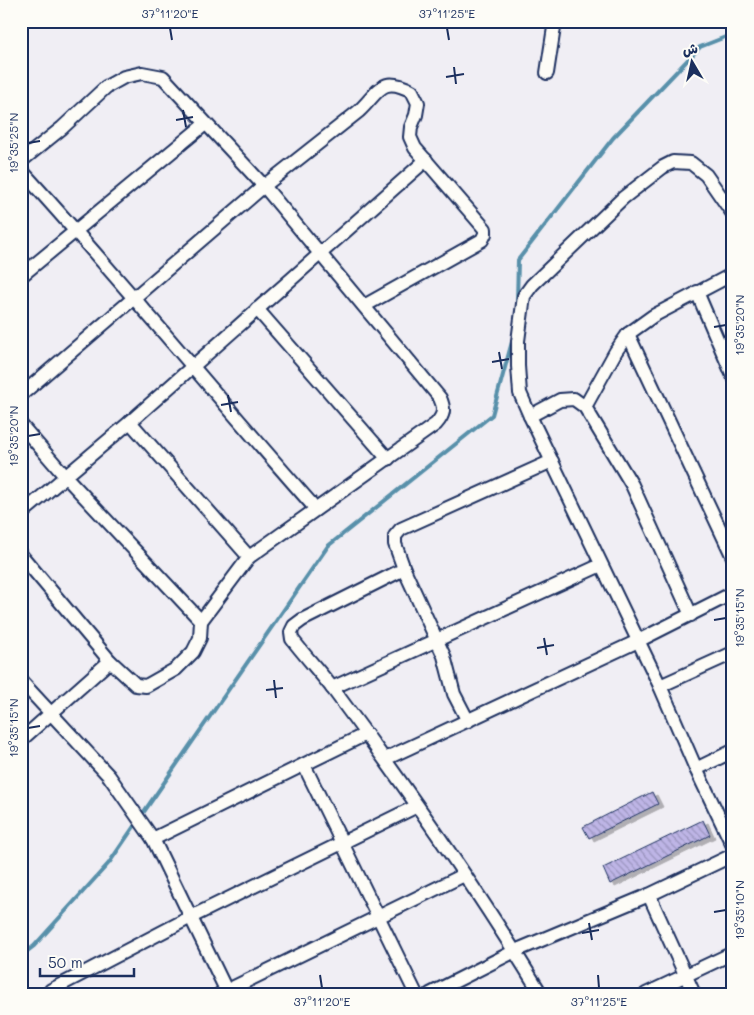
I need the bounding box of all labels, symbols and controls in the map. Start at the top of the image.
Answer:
text: 37°11'20"E [142,5,199,21]
text: 37°11'25"E [419,5,475,21]
north arrow [666,38,716,88]
text: ش [681,38,699,59]
text: 19°35'25"N [5,113,21,173]
text: 19°35'20"N [731,295,747,355]
text: 19°35'20"N [5,406,21,466]
text: 19°35'15"N [731,588,747,648]
text: 19°35'15"N [5,698,21,758]
text: 19°35'10"N [731,880,747,940]
scale bar [40,945,134,977]
text: 50 m [48,952,83,972]
text: 37°11'20"E [294,993,351,1009]
text: 37°11'25"E [571,993,627,1009]

